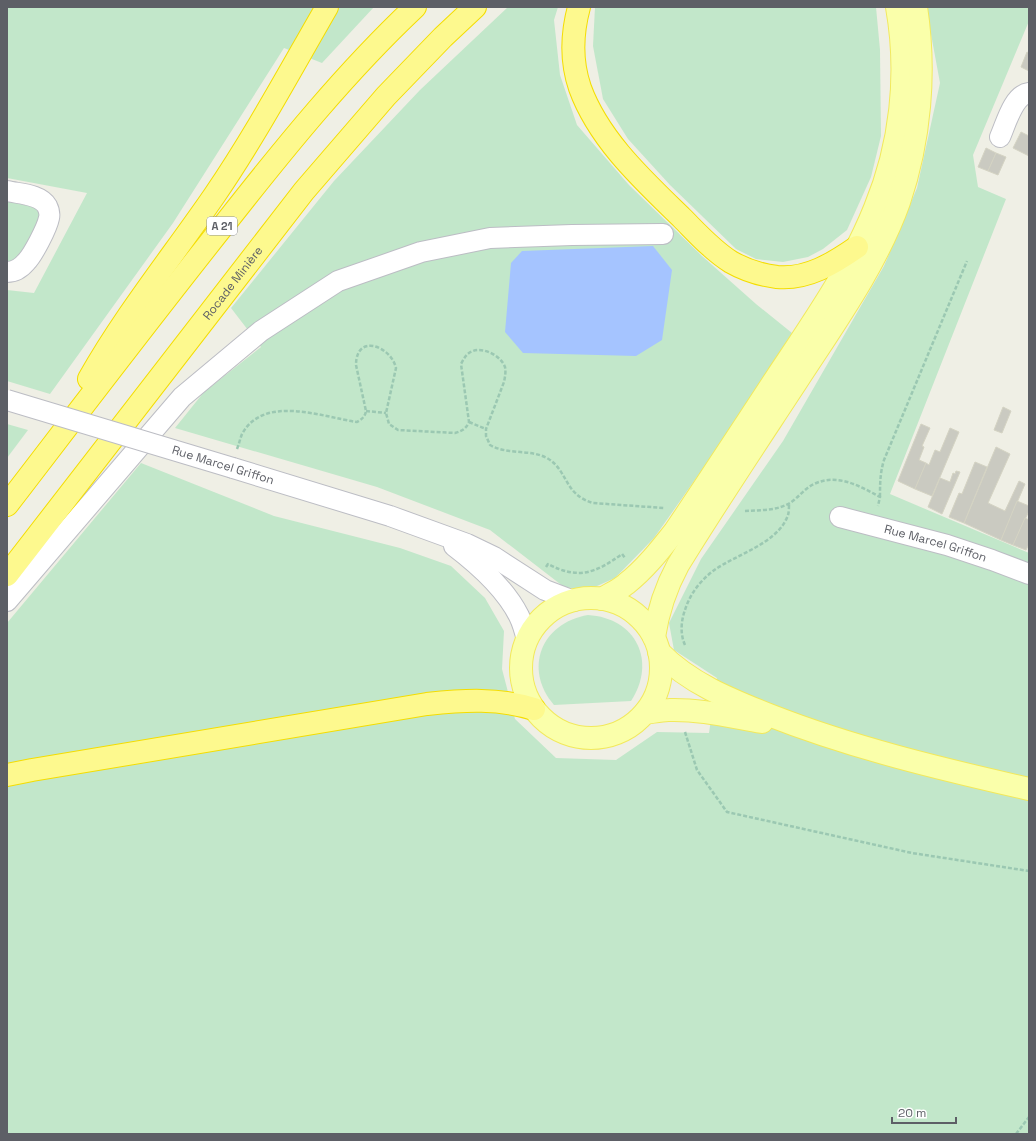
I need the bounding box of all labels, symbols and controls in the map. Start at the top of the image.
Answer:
road number: A 21 [207,217,237,235]
street label: Rocade Minière [199,243,266,323]
street label: Rue Marcel Griffon [170,442,276,488]
street label: Rue Marcel Griffon [882,521,989,566]
scale bar [892,1099,956,1125]
text: 20 m [898,1105,926,1121]

